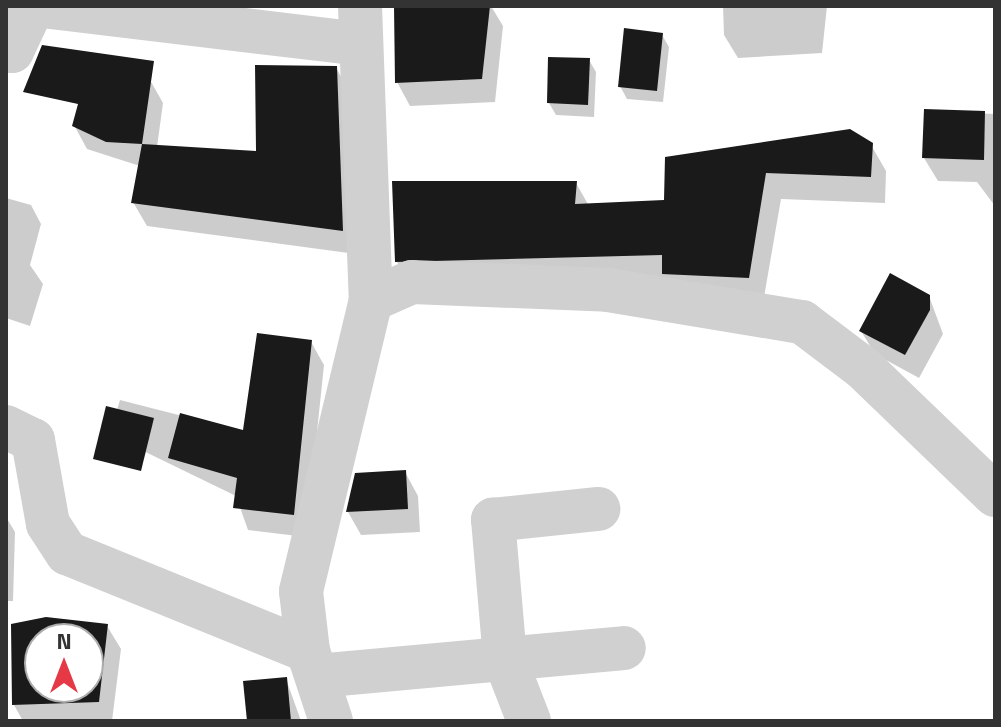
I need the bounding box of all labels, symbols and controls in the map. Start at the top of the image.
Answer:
north arrow [24,623,104,703]
text: N [56,624,72,658]

